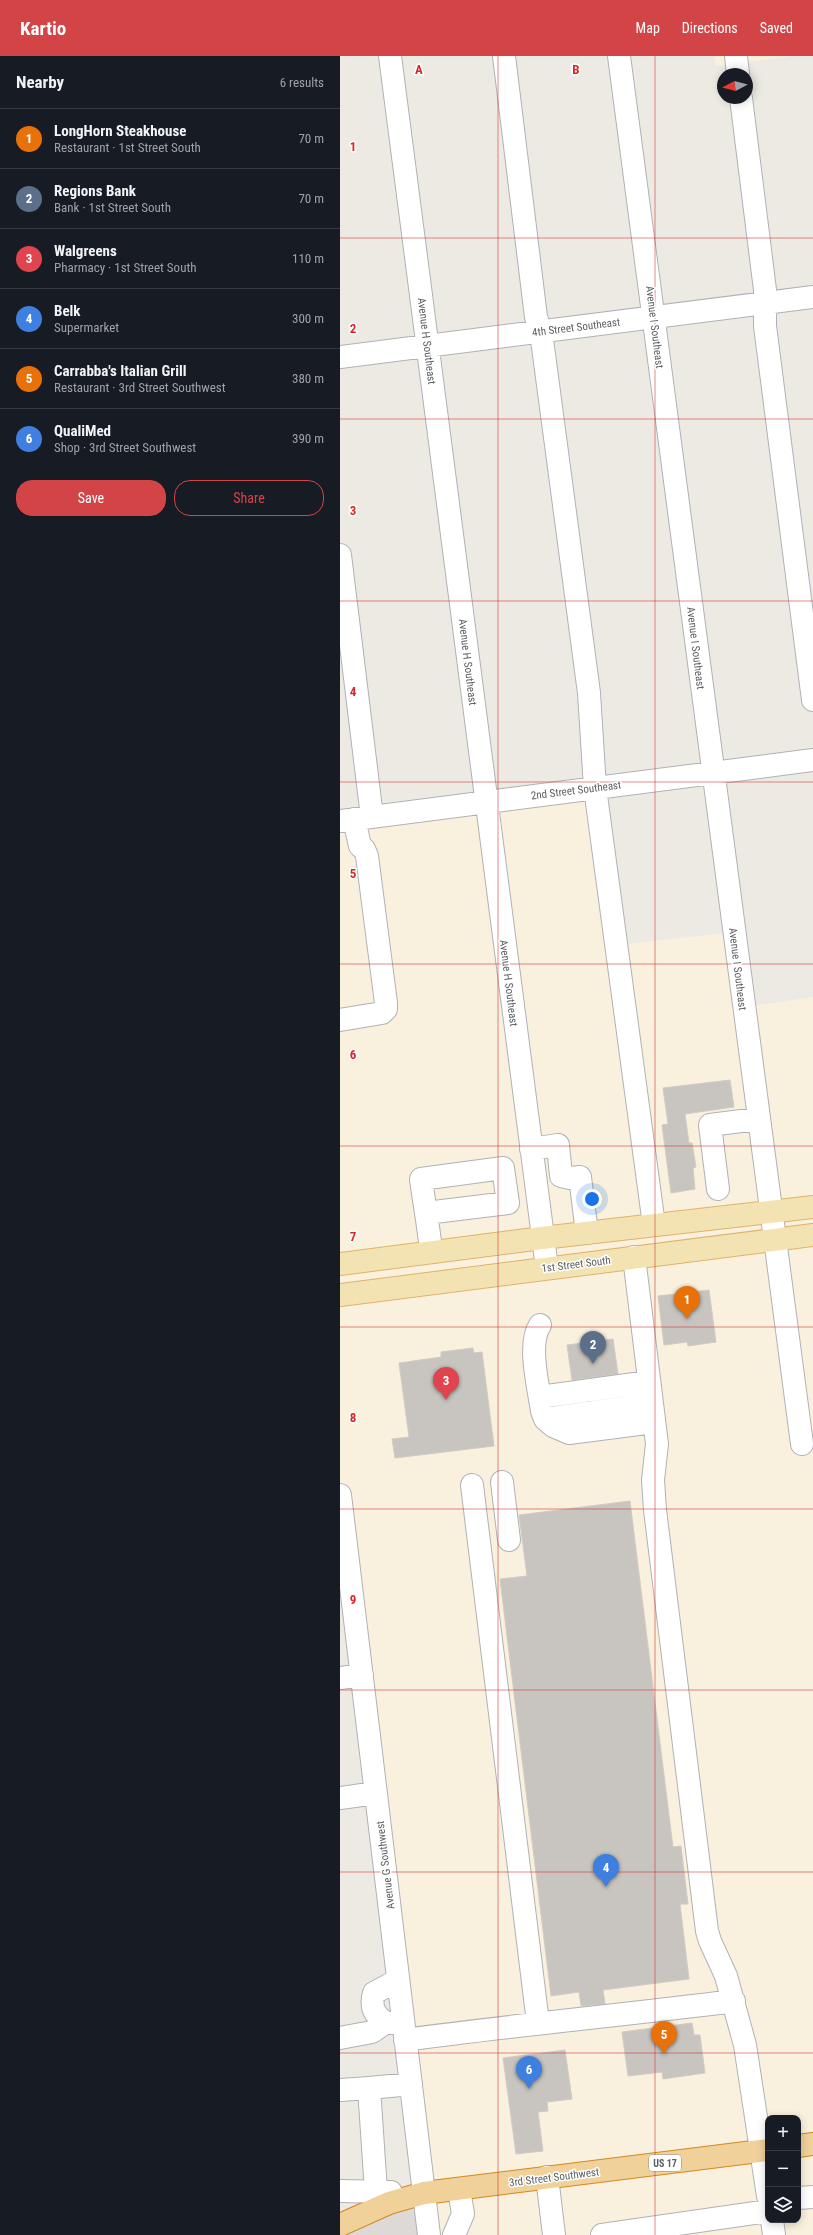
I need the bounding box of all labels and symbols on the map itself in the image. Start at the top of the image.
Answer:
text: A [415,62,423,77]
text: B [572,62,580,77]
north arrow [717,68,753,104]
text: 1 [350,139,356,154]
street label: Avenue I Southeast [643,285,666,369]
street label: Avenue H Southeast [415,297,438,385]
street label: 4th Street Southeast [531,316,621,339]
text: 2 [350,321,357,336]
text: 3 [350,503,356,518]
street label: Avenue I Southeast [684,606,707,690]
street label: Avenue H Southeast [456,618,479,706]
text: 4 [350,684,357,699]
street label: 2nd Street Southeast [530,779,622,802]
text: 5 [350,866,357,881]
street label: Avenue I Southeast [726,927,749,1011]
street label: Avenue H Southeast [497,939,520,1027]
text: 6 [350,1047,357,1062]
your location [582,1189,602,1209]
text: 7 [350,1229,357,1244]
street label: 1st Street South [541,1254,611,1275]
pin: 1 [674,1286,700,1319]
pin: 2 [580,1331,606,1364]
pin: 3 [433,1367,459,1400]
text: 8 [350,1410,356,1425]
text: 9 [350,1592,356,1607]
street label: Avenue G Southwest [374,1820,397,1910]
pin: 4 [593,1854,619,1887]
pin: 5 [651,2021,677,2054]
pin: 6 [516,2056,542,2089]
road number: US 17 [649,2155,681,2171]
street label: 3rd Street Southwest [508,2166,600,2189]

